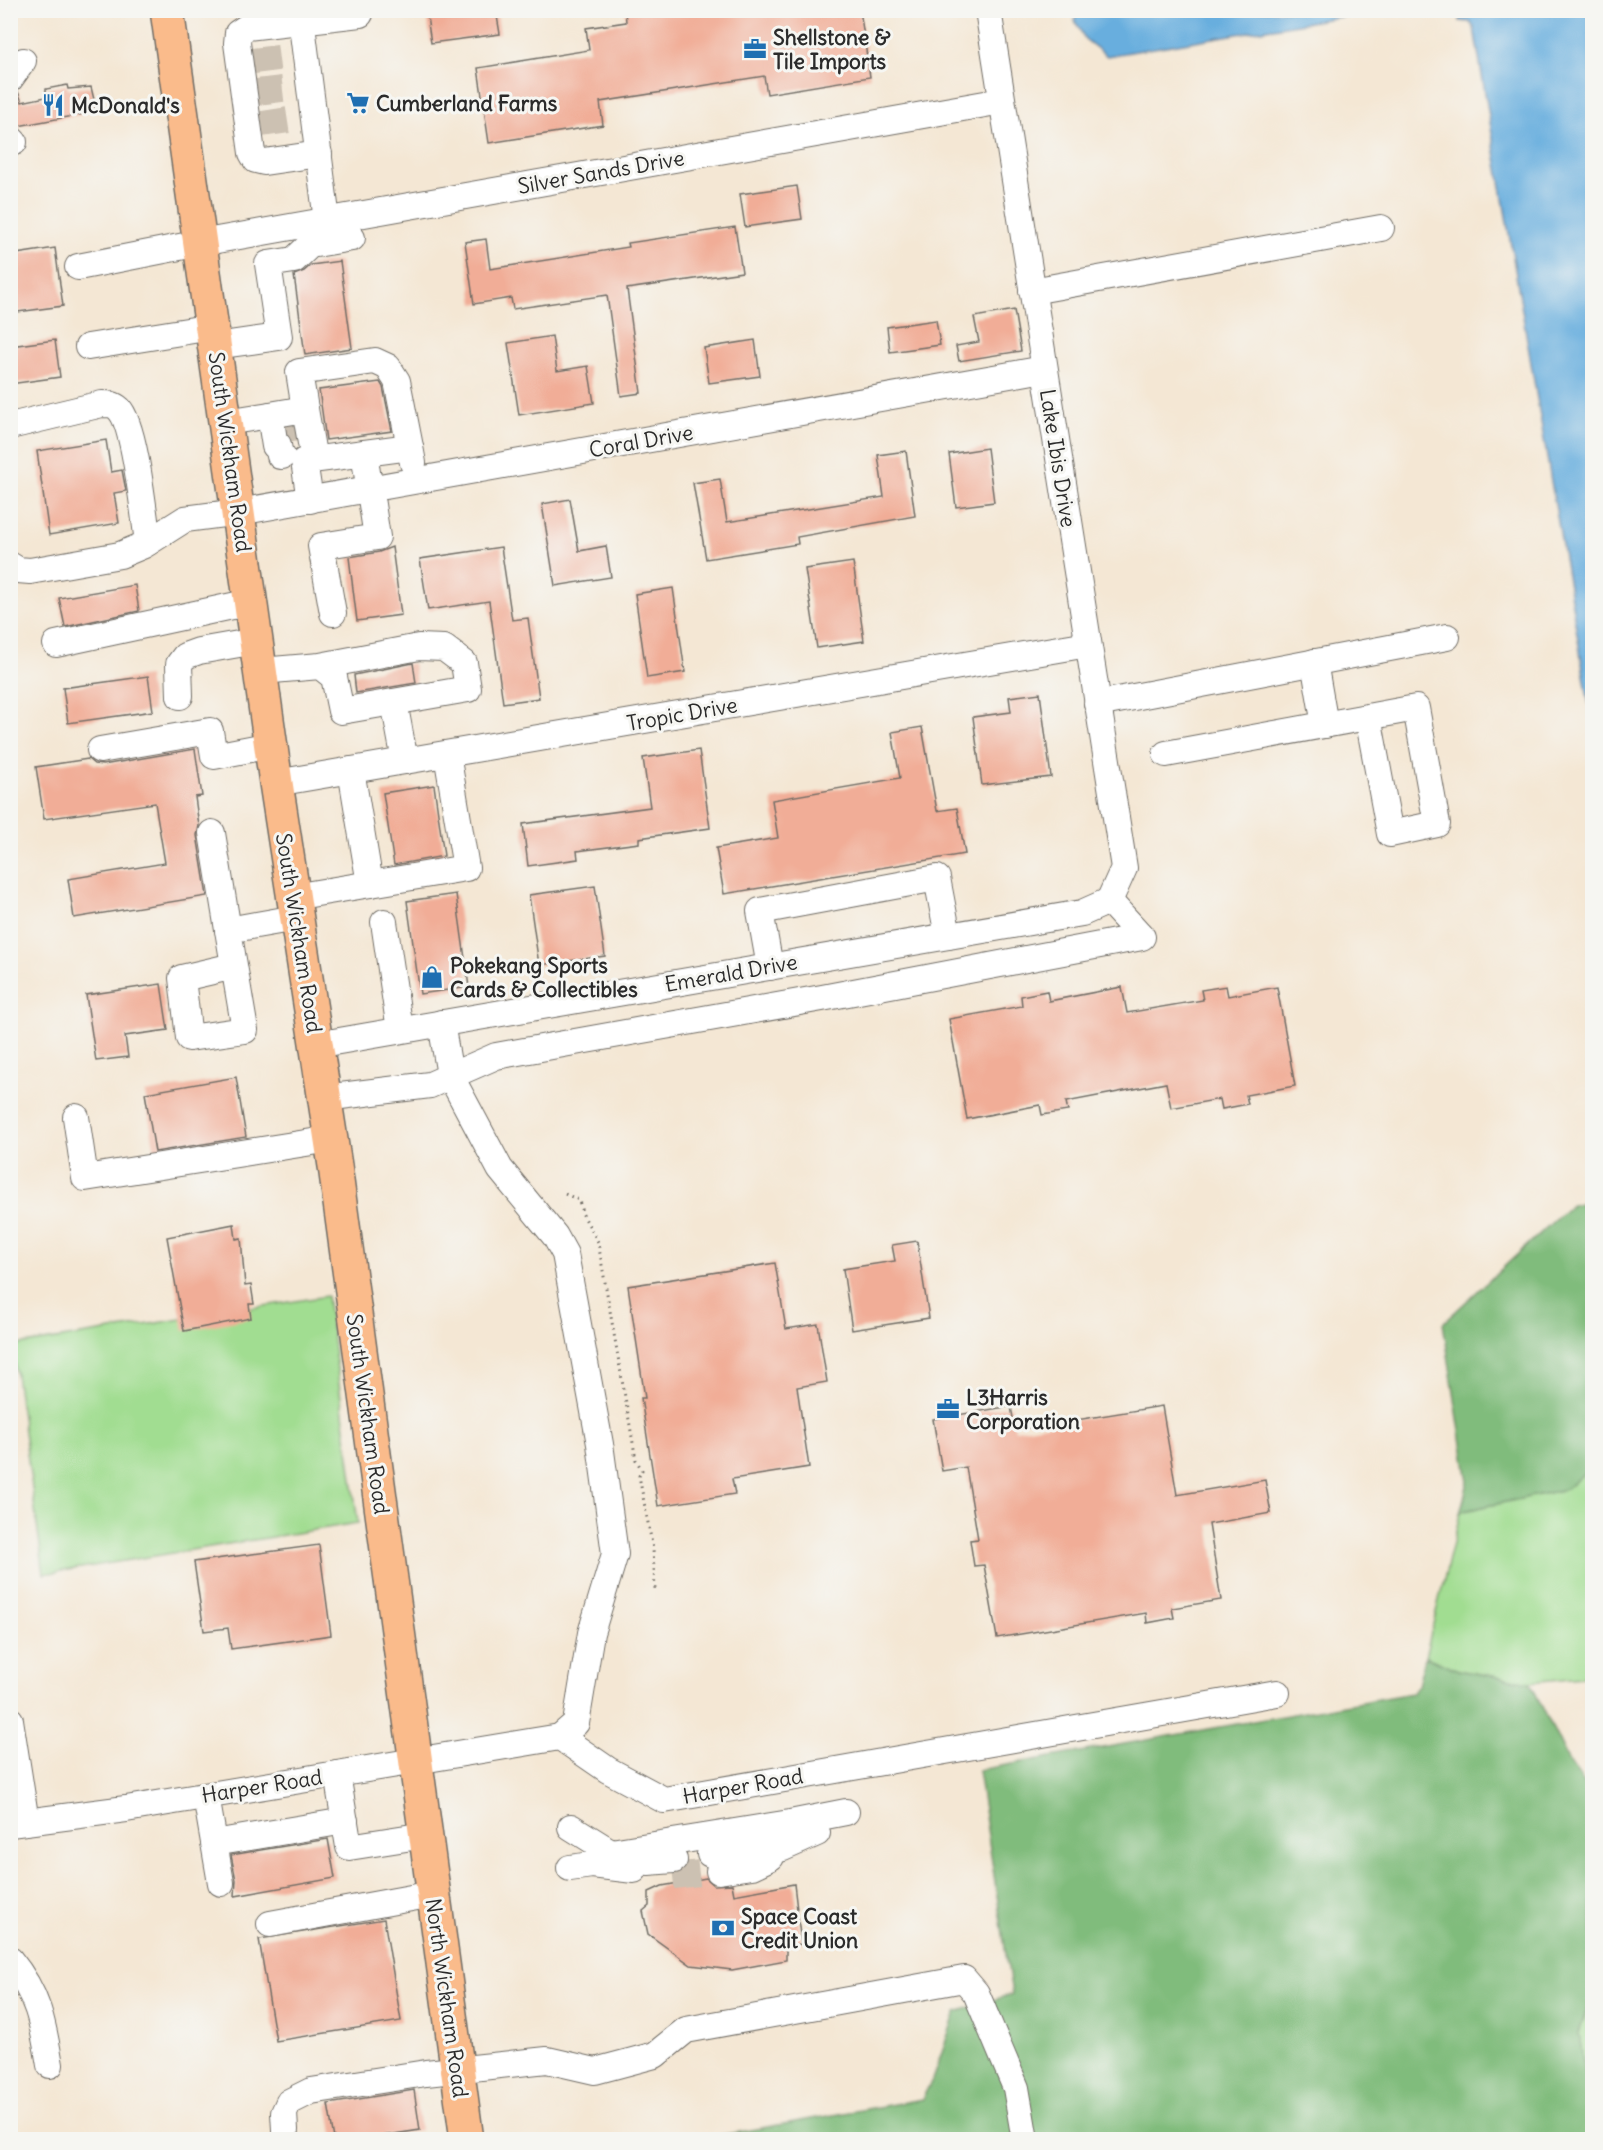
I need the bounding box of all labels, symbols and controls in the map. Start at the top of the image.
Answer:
place label: Shellstone & Tile Imports [773,24,891,75]
office icon: Shellstone & Tile Imports [742,36,768,62]
supermarket icon: Cumberland Farms [345,90,371,116]
place label: Cumberland Farms [376,90,558,117]
restaurant icon: McDonald's [40,92,66,118]
place label: McDonald's [71,92,180,119]
street label: Silver Sands Drive [516,144,686,200]
street label: South Wickham Road [203,350,257,554]
street label: Lake Ibis Drive [1034,387,1082,529]
street label: Coral Drive [587,419,695,463]
street label: Tropic Drive [625,691,739,737]
street label: South Wickham Road [270,831,328,1035]
street label: Emerald Drive [663,948,799,998]
place label: Pokekang Sports Cards & Collectibles [450,952,638,1003]
shop icon: Pokekang Sports Cards & Collectibles [419,964,445,990]
street label: South Wickham Road [341,1312,395,1516]
place label: L3Harris Corporation [966,1384,1080,1435]
office icon: L3Harris Corporation [935,1396,961,1422]
street label: Harper Road [681,1762,805,1810]
street label: Harper Road [200,1763,324,1809]
street label: North Wickham Road [420,1897,474,2099]
place label: Space Coast Credit Union [741,1903,858,1954]
bank icon: Space Coast Credit Union [710,1915,736,1941]

